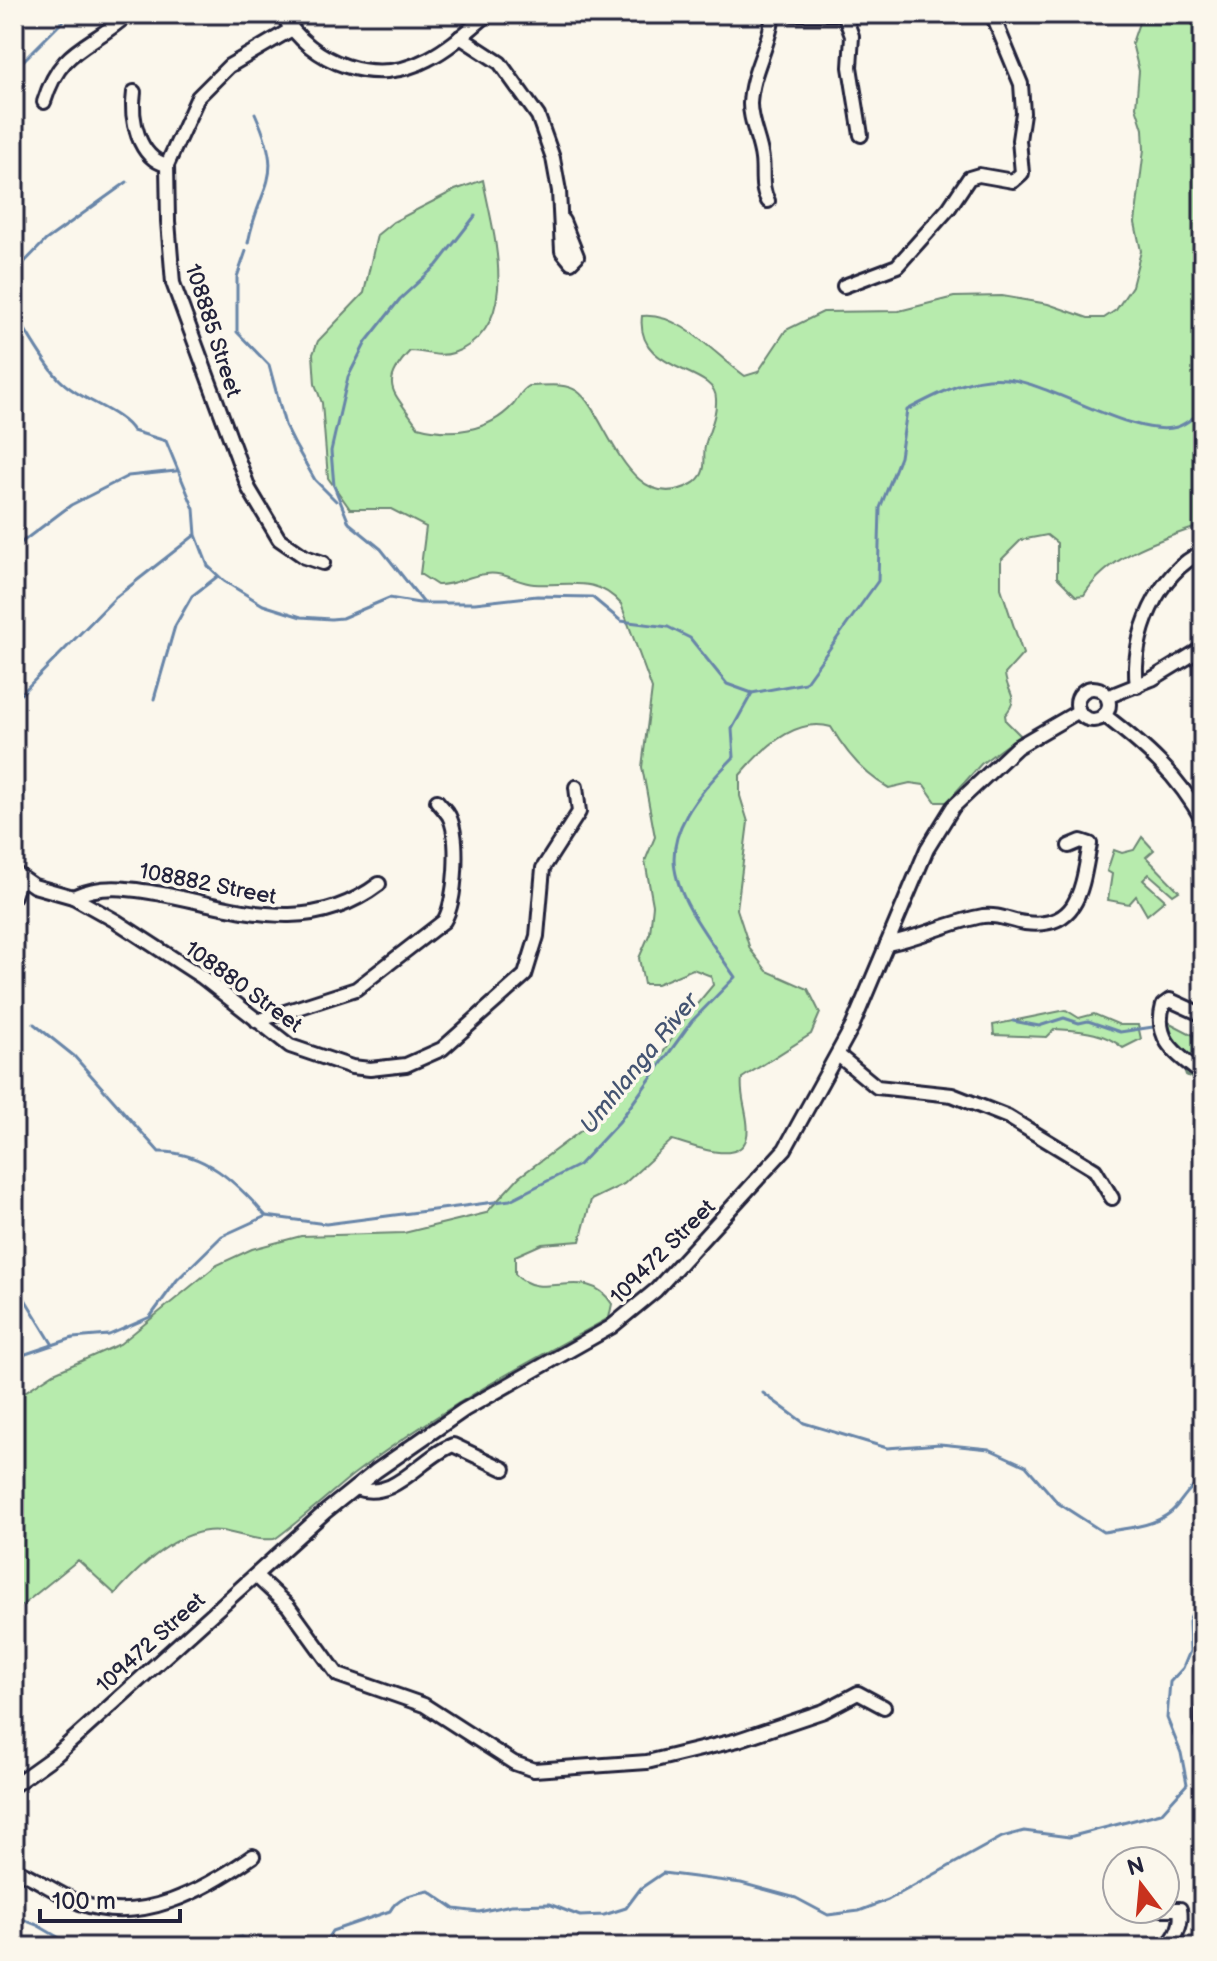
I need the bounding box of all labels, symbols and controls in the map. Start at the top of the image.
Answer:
street label: 108885 Street [178,260,247,401]
street label: 108882 Street [137,858,279,911]
street label: 108880 Street [179,936,307,1039]
water label: Umhlanga River [574,985,706,1139]
street label: 109472 Street [605,1194,721,1310]
street label: 109472 Street [91,1587,211,1699]
north arrow [1101,1845,1181,1925]
text: N [1124,1852,1148,1882]
scale bar [40,1873,180,1923]
text: 100 m [52,1887,116,1916]

